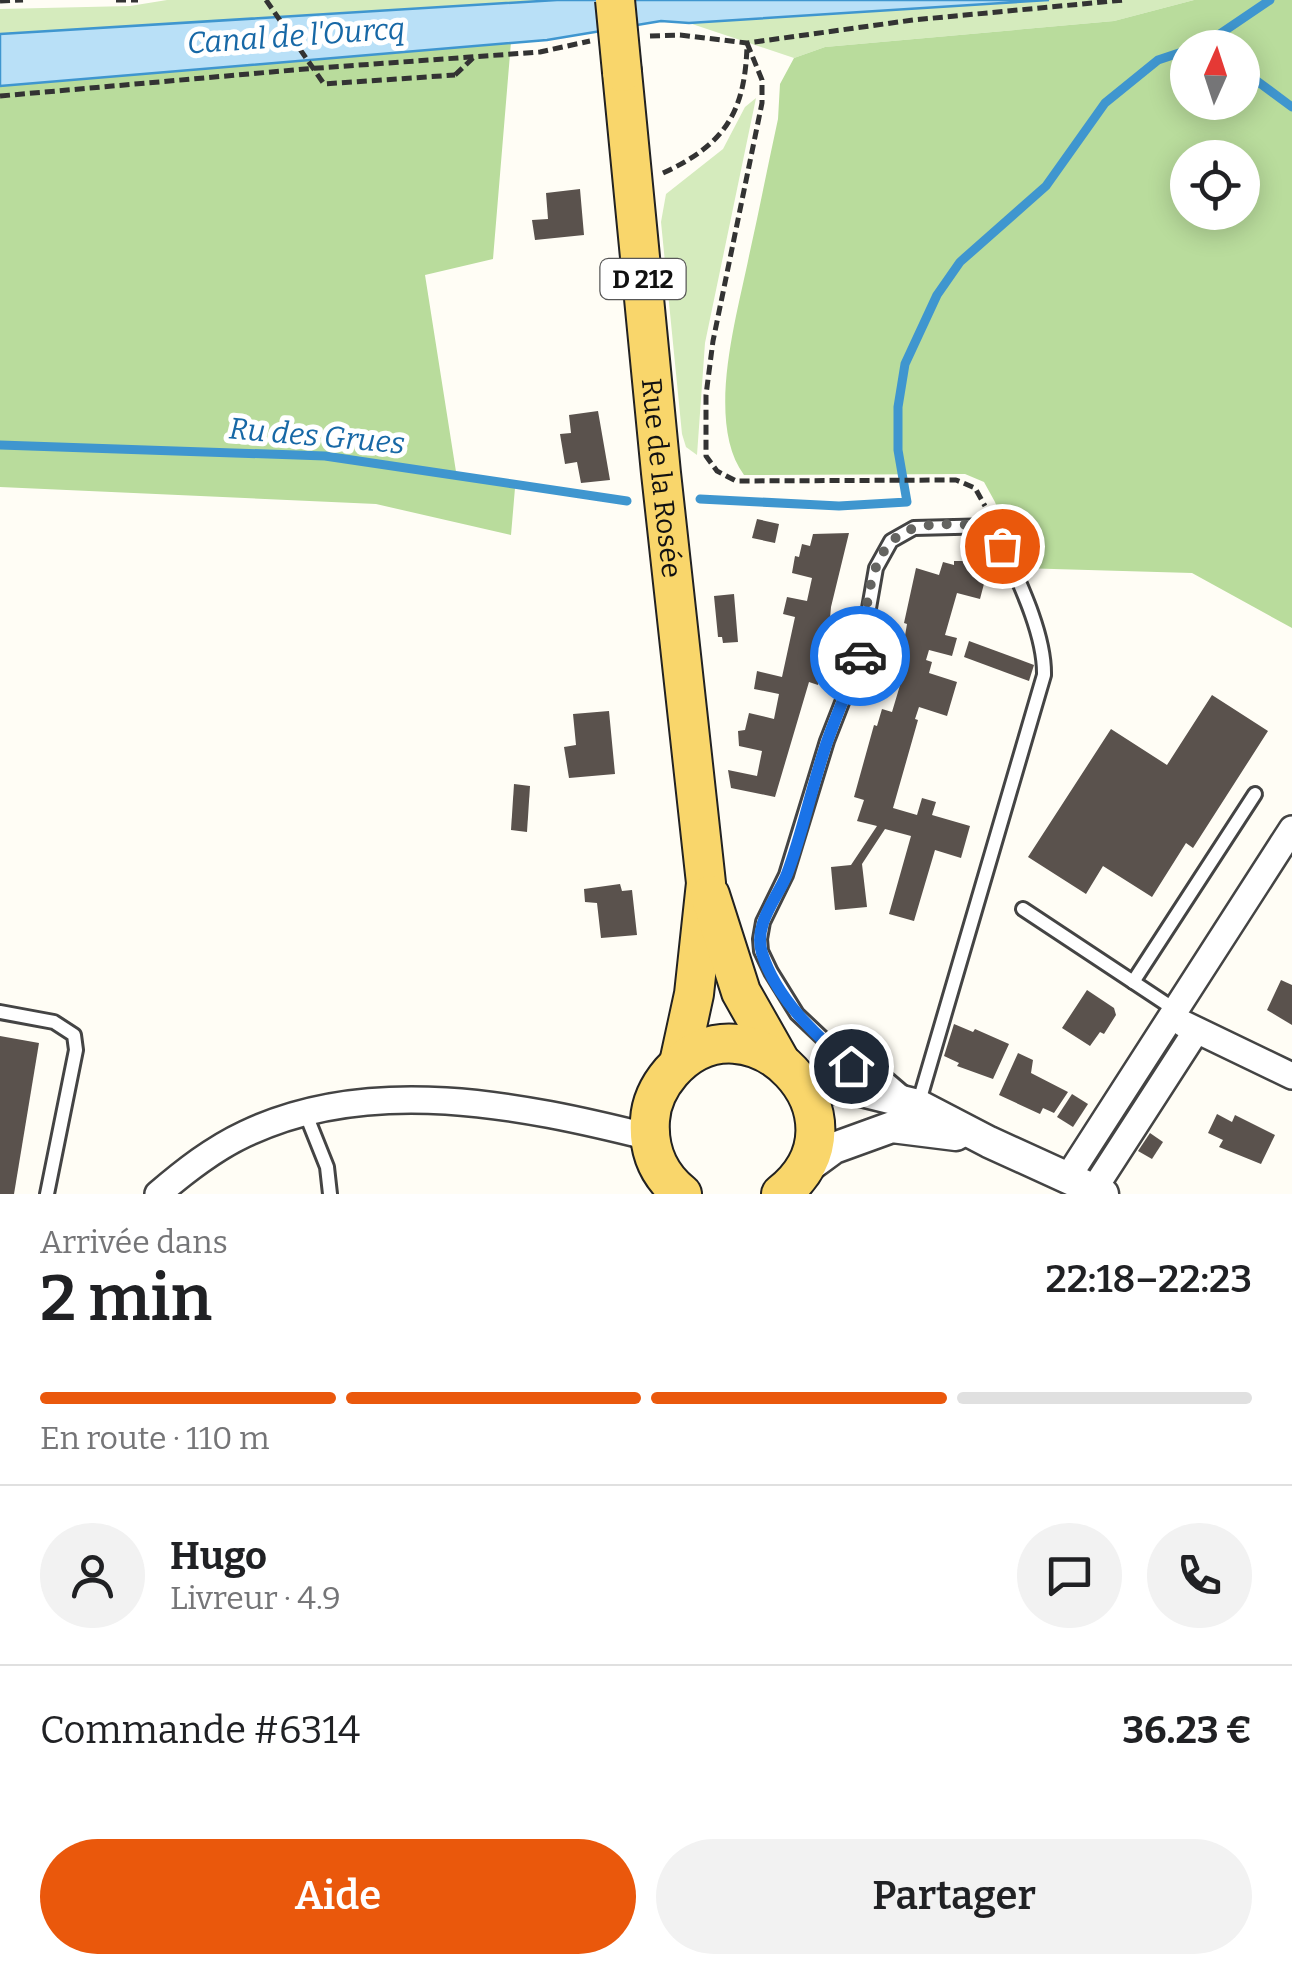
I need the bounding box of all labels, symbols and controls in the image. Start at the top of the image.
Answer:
water label: Canal de l'Ourcq [186,10,406,62]
north arrow [1170,30,1260,120]
map controls [1170,30,1260,230]
button: locate [1170,140,1260,230]
road number: D 212 [600,259,686,299]
street label: Rue de la Rosée [635,377,688,580]
water label: Ru des Grues [228,410,406,462]
pin [960,504,1045,589]
icon: bag [975,519,1030,574]
courier [810,606,910,706]
icon: car [833,629,888,684]
pin [809,1024,894,1109]
icon: home [824,1039,879,1094]
text: Arrivée dans [40,1223,228,1261]
text: 22:18–22:23 [1045,1256,1252,1302]
text: 2 min [40,1259,212,1337]
text: En route · 110 m [40,1419,269,1457]
button: person [40,1523,145,1628]
button: chat [1017,1523,1122,1628]
button: phone [1147,1523,1252,1628]
text: Hugo [170,1533,267,1579]
text: Livreur · 4.9 [170,1579,341,1617]
text: Commande #6314 [40,1707,360,1753]
text: 36.23 € [1122,1707,1252,1753]
button: Aide [40,1839,636,1954]
button: Partager [656,1839,1252,1954]

